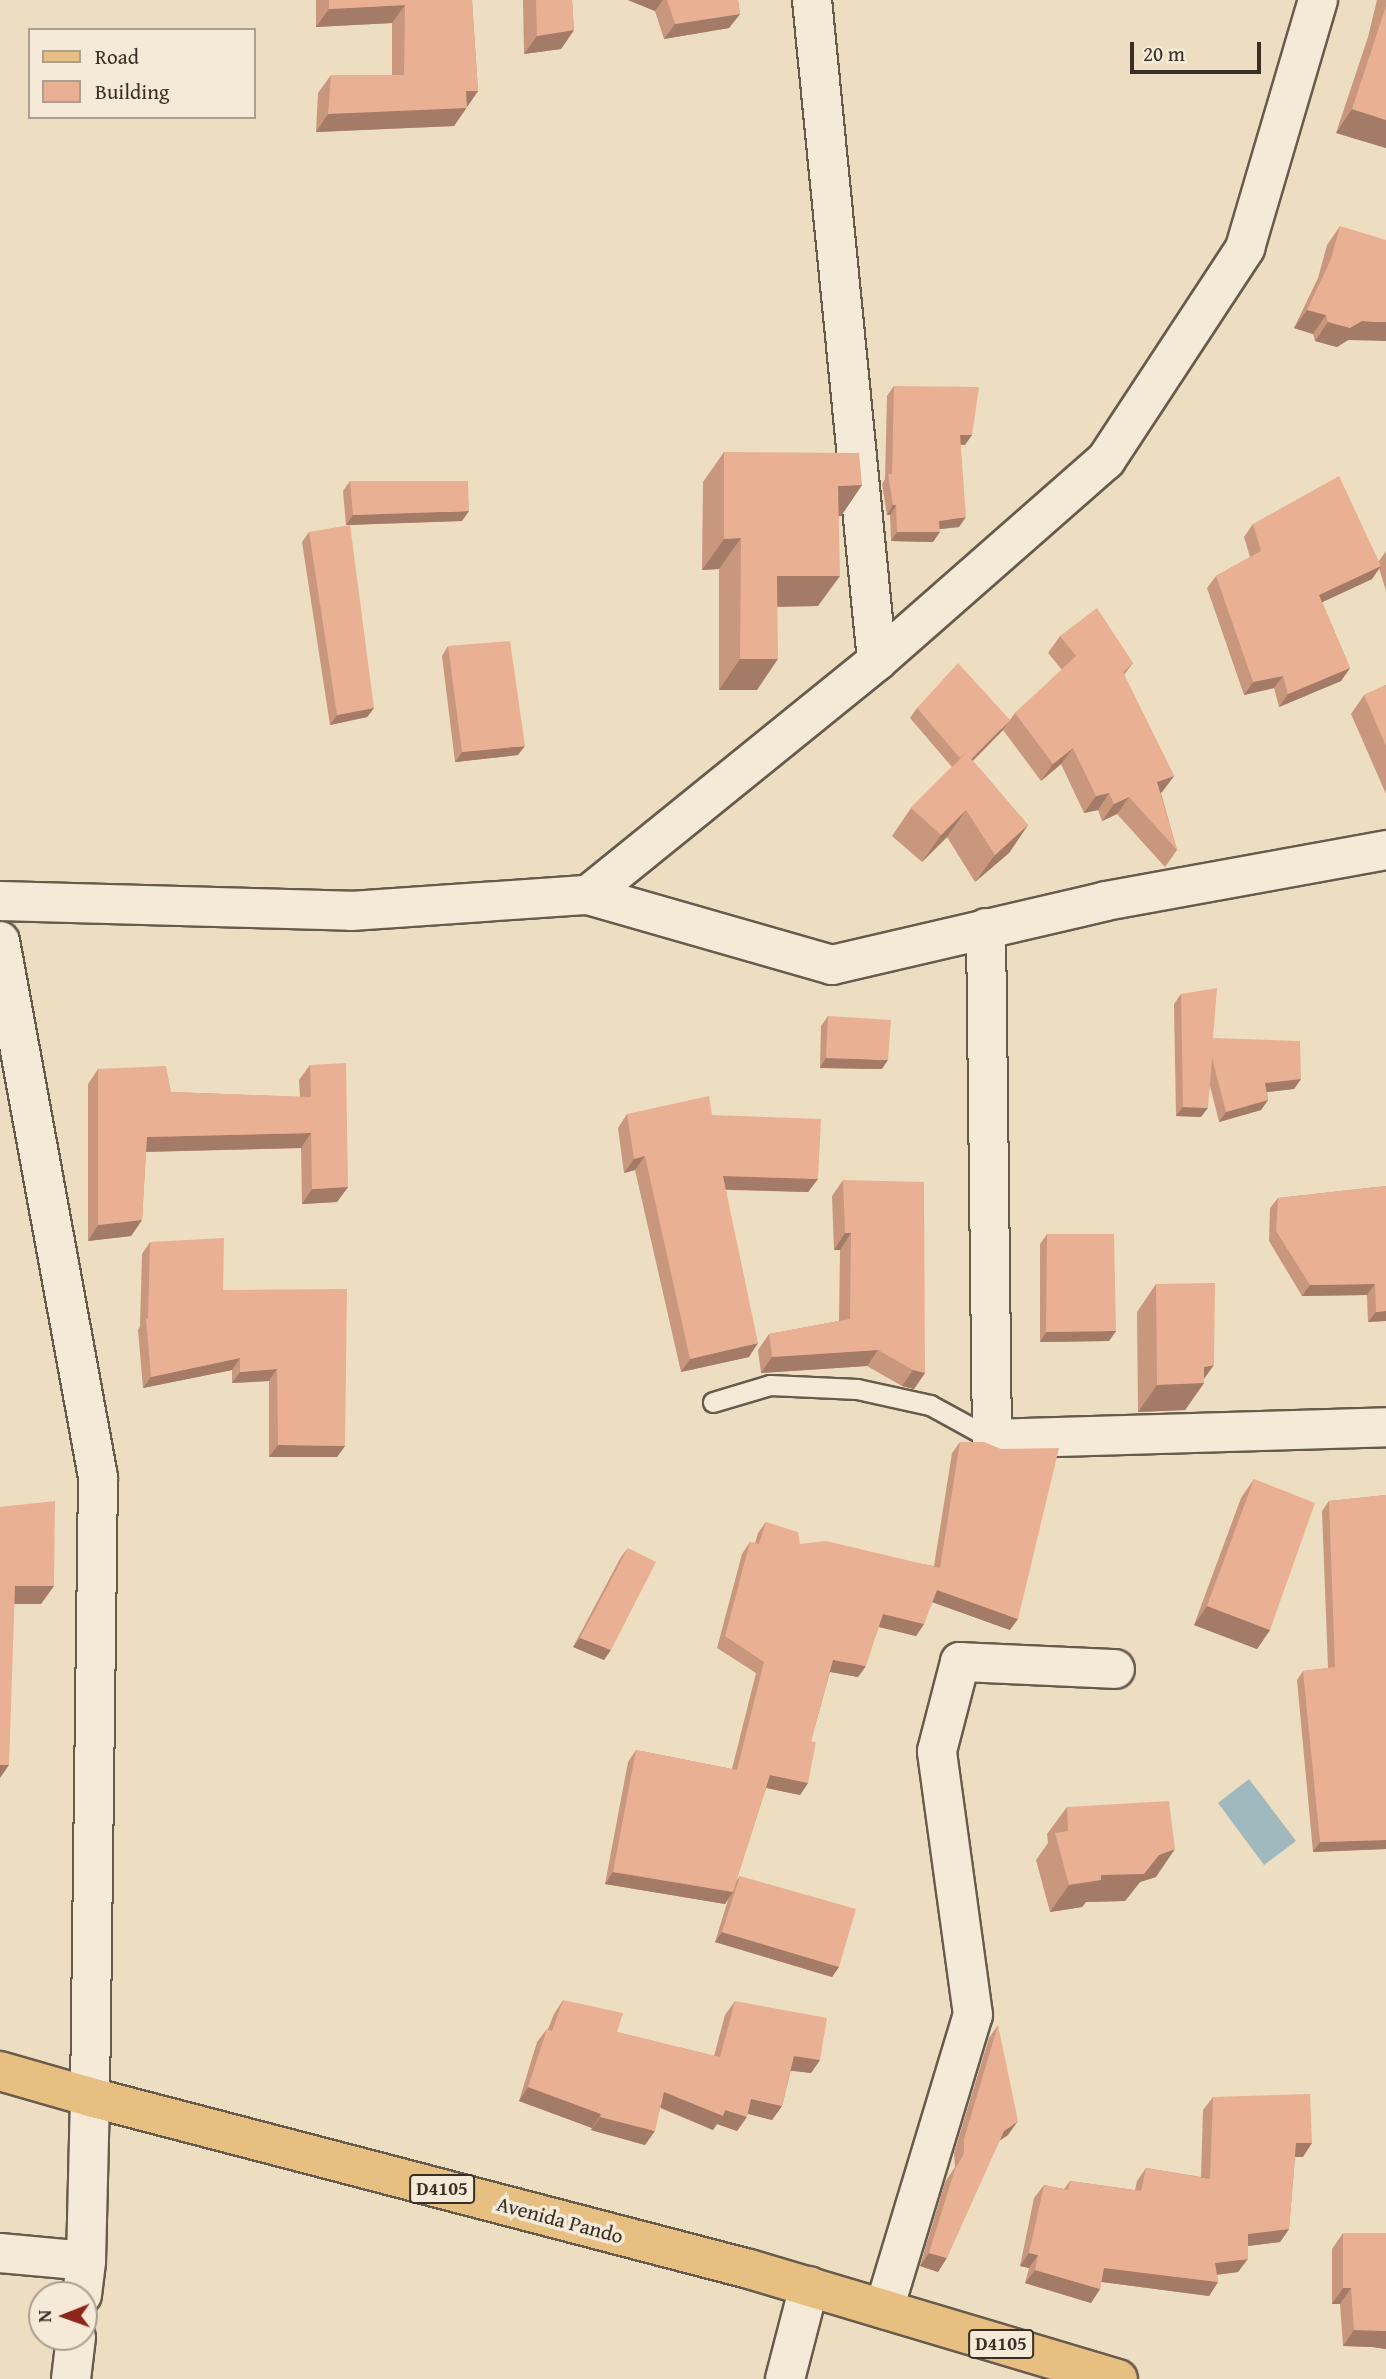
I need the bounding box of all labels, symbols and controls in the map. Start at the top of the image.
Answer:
legend [28,28,256,119]
scale bar [1134,28,1265,72]
text: 20 m [1143,38,1185,69]
text: Road [95,41,139,72]
text: Building [95,76,169,107]
road number: D4105 [409,2174,475,2204]
street label: Avenida Pando [494,2191,626,2249]
north arrow [28,2281,98,2351]
text: N [30,2310,58,2323]
road number: D4105 [968,2328,1034,2360]

